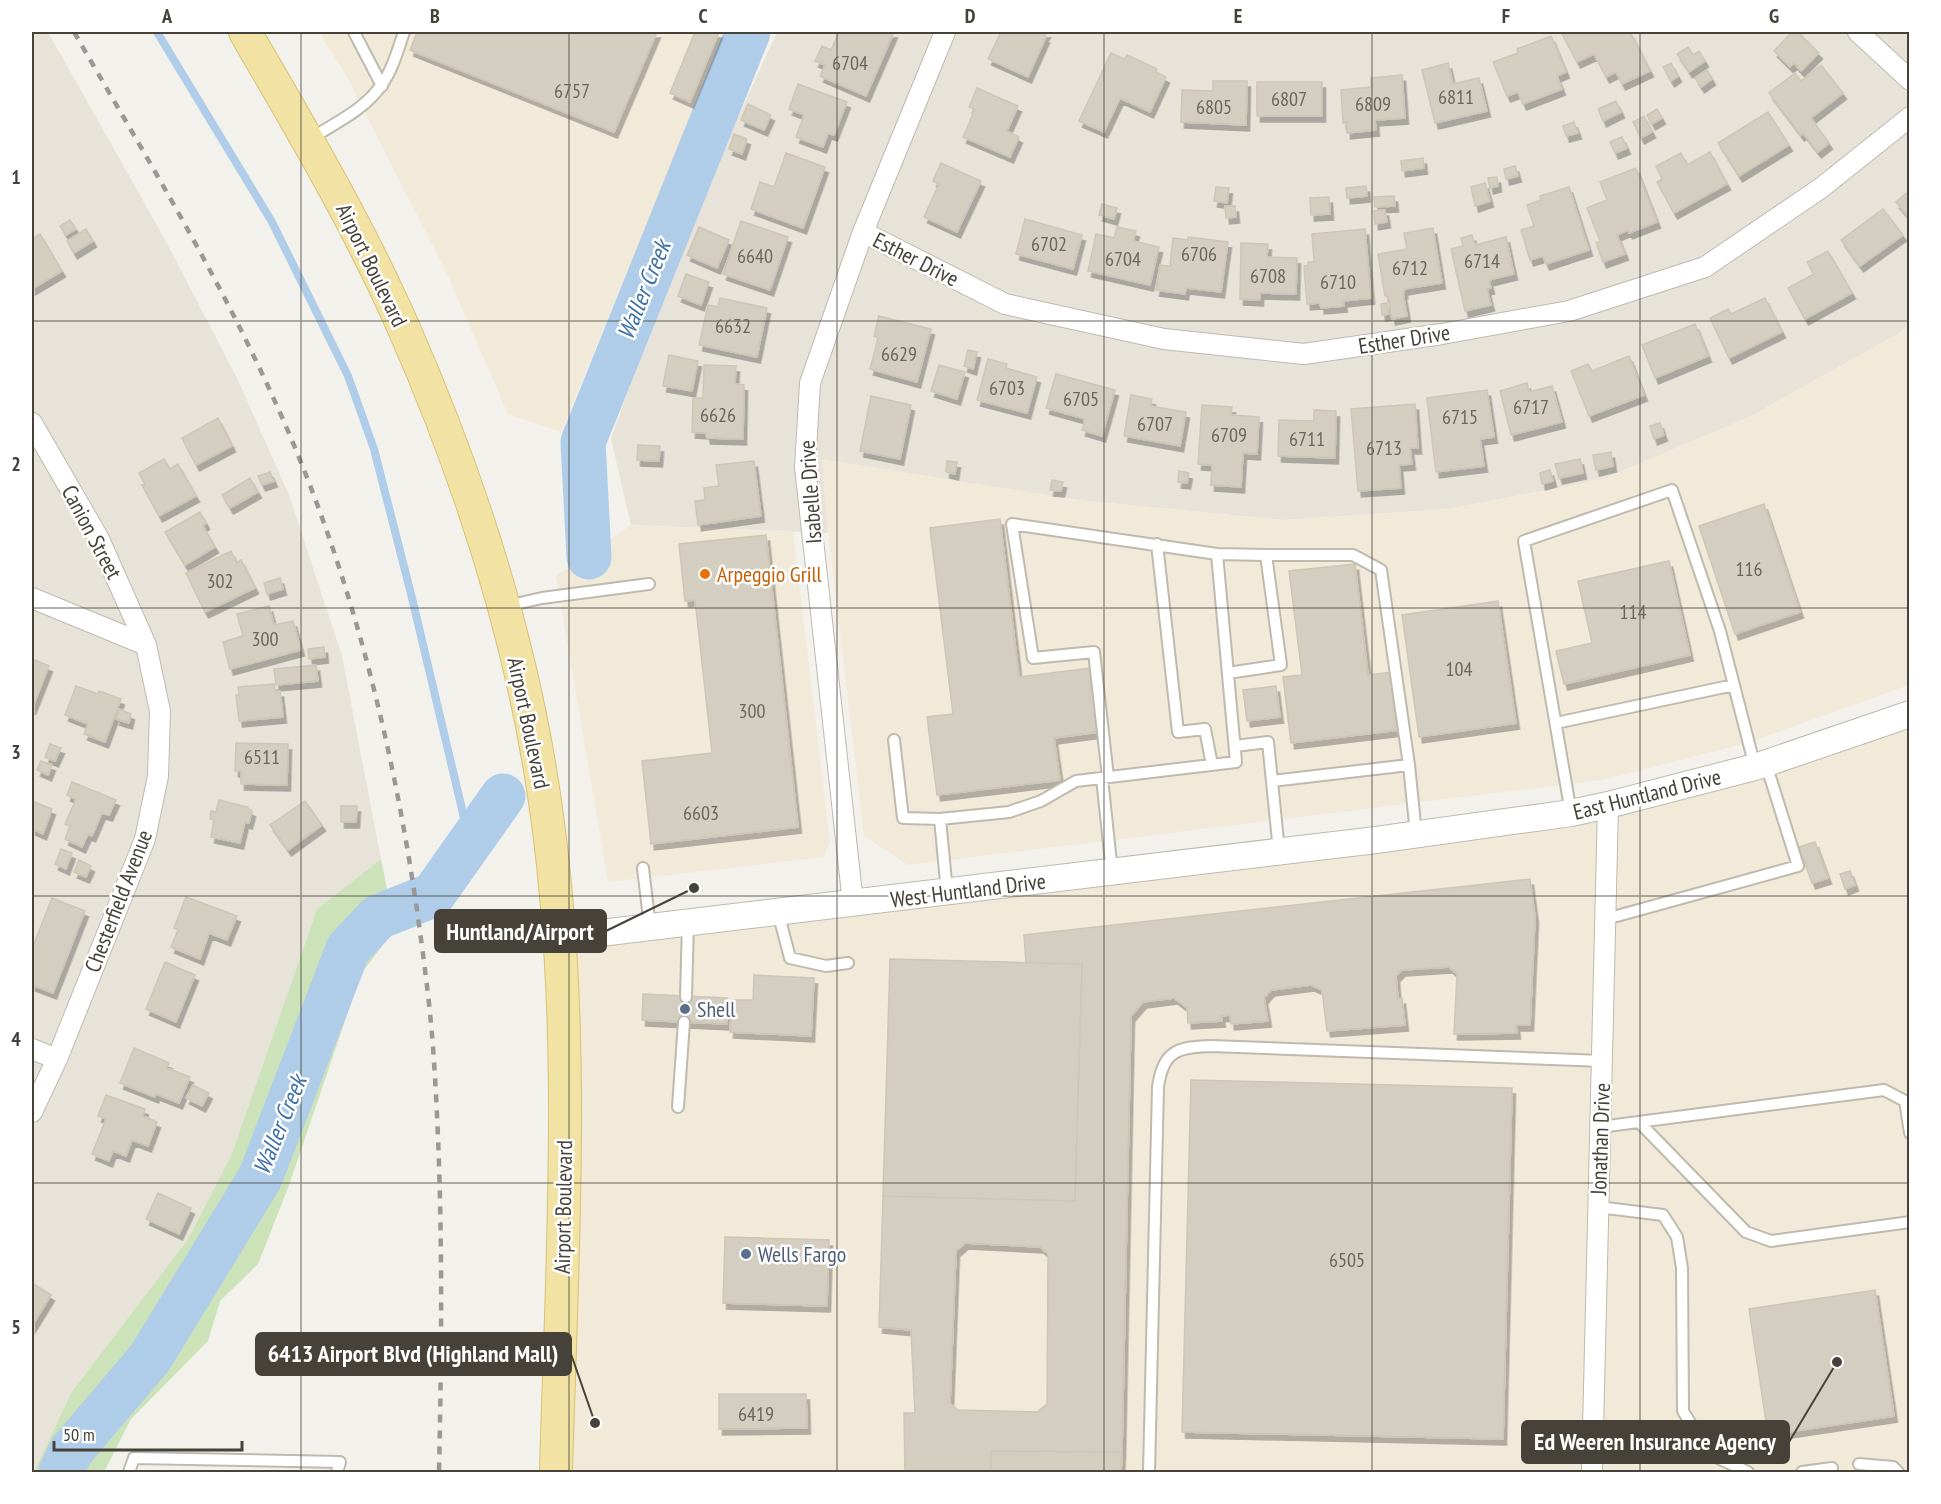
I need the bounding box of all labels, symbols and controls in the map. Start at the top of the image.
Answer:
text: A [161,3,173,29]
text: B [430,3,440,29]
text: C [698,3,708,29]
text: D [965,3,976,29]
text: E [1234,3,1242,29]
text: F [1502,3,1510,29]
text: G [1769,3,1779,29]
house number: 6704 [832,50,868,76]
house number: 6757 [554,78,590,104]
house number: 6811 [1438,84,1474,110]
house number: 6807 [1271,86,1307,112]
house number: 6809 [1355,91,1391,117]
house number: 6805 [1196,94,1232,120]
text: 1 [11,164,21,190]
street label: Airport Boulevard [330,199,414,331]
street label: Esther Drive [868,226,964,292]
house number: 6702 [1031,231,1067,257]
water label: Waller Creek [610,233,678,344]
house number: 6706 [1181,241,1217,267]
house number: 6640 [737,243,773,269]
house number: 6704 [1105,246,1141,272]
house number: 6714 [1464,248,1500,274]
house number: 6712 [1392,255,1428,281]
house number: 6708 [1250,263,1286,289]
house number: 6710 [1320,269,1356,295]
house number: 6632 [715,313,751,339]
street label: Esther Drive [1356,318,1452,360]
house number: 6629 [881,341,917,367]
house number: 6703 [989,375,1025,401]
house number: 6705 [1063,386,1099,412]
house number: 6717 [1513,394,1549,420]
house number: 6626 [700,402,736,428]
house number: 6715 [1442,404,1478,430]
house number: 6707 [1137,411,1173,437]
house number: 6709 [1211,422,1247,448]
house number: 6711 [1289,426,1325,452]
house number: 6713 [1366,435,1402,461]
street label: Isabelle Drive [792,439,828,545]
text: 2 [11,451,21,477]
street label: Canion Street [56,480,128,584]
house number: 116 [1736,556,1763,582]
place label: Arpeggio Grill [717,560,823,588]
marker: Arpeggio Grill [698,567,712,581]
house number: 302 [207,568,234,594]
house number: 114 [1620,599,1647,625]
house number: 300 [252,626,279,652]
street label: Airport Boulevard [501,655,557,791]
house number: 104 [1446,656,1473,682]
house number: 300 [739,698,766,724]
text: 3 [11,739,21,765]
house number: 6511 [244,744,280,770]
street label: East Huntland Drive [1570,762,1724,826]
house number: 6603 [683,800,719,826]
street label: Chesterfield Avenue [78,826,158,976]
street label: West Huntland Drive [889,867,1047,913]
callout: Huntland/Airport [435,910,606,952]
text: Huntland/Airport [446,916,594,947]
place label: Shell [697,995,736,1023]
marker: Shell [678,1002,692,1016]
text: 4 [11,1026,21,1052]
water label: Waller Creek [246,1068,314,1179]
street label: Jonathan Drive [1584,1082,1616,1197]
street label: Airport Boulevard [548,1140,578,1274]
place label: Wells Fargo [758,1240,846,1268]
marker: Wells Fargo [739,1247,753,1261]
house number: 6505 [1329,1247,1365,1273]
text: 5 [11,1314,21,1340]
callout: 6413 Airport Blvd (Highland Mall) [256,1333,571,1375]
text: 6413 Airport Blvd (Highland Mall) [268,1338,558,1369]
house number: 6419 [738,1401,774,1427]
scale bar [54,1414,242,1452]
callout: Ed Weeren Insurance Agency [1522,1421,1789,1463]
text: 50 m [63,1423,95,1446]
text: Ed Weeren Insurance Agency [1534,1426,1776,1457]

